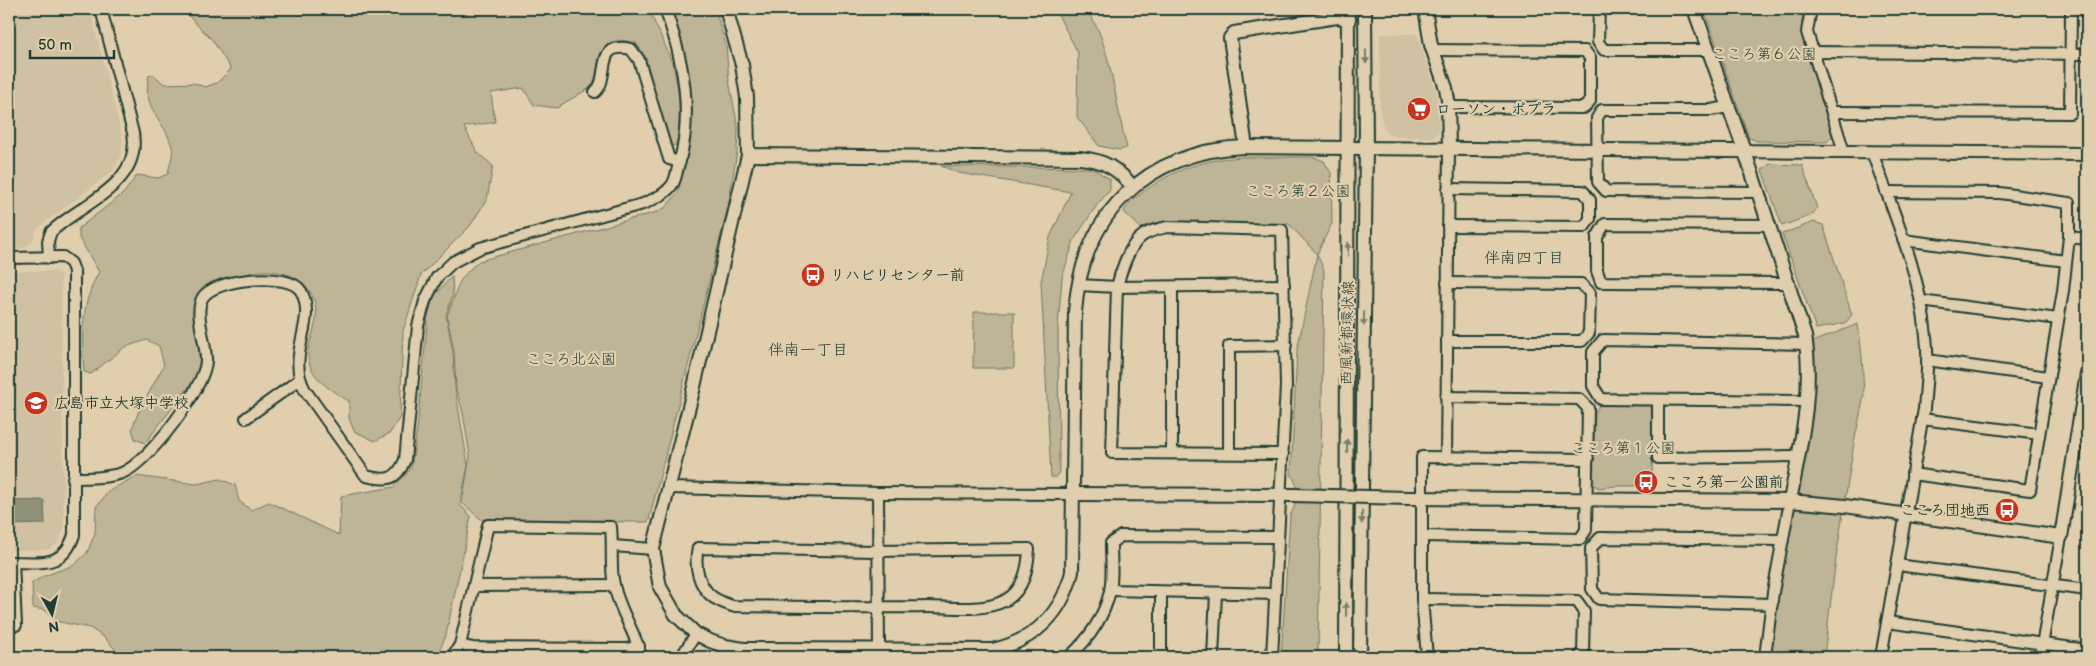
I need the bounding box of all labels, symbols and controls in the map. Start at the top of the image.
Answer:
scale bar [30,28,114,60]
text: 50 m [38,36,72,55]
park label: こころ第６公園 [1711,45,1817,64]
one-way arrow [1362,50,1370,66]
supermarket icon: ローソン・ポプラ [1406,96,1432,122]
place label: ローソン・ポプラ [1436,100,1556,119]
park label: こころ第２公園 [1245,182,1351,201]
one-way arrow [1344,240,1352,256]
district label: 伴南四丁目 [1484,249,1564,268]
bus stop icon: リハビリセンター前 [800,262,826,288]
place label: リハビリセンター前 [830,266,965,285]
street label: 西風新都環状線 [1337,280,1358,386]
one-way arrow [1360,311,1368,327]
district label: 伴南一丁目 [768,341,848,360]
park label: こころ北公園 [526,350,616,369]
school or university icon: 広島市立大塚中学校 [23,390,49,416]
place label: 広島市立大塚中学校 [54,394,189,413]
one-way arrow [1343,438,1351,454]
park label: こころ第１公園 [1570,439,1676,458]
bus stop icon: こころ第一公園前 [1633,469,1659,495]
place label: こころ第一公園前 [1664,473,1784,492]
bus stop icon: こころ団地西 [1994,497,2020,523]
place label: こころ団地西 [1900,501,1990,520]
one-way arrow [1358,509,1366,525]
north arrow [28,588,78,638]
one-way arrow [1343,600,1351,616]
text: N [47,617,60,636]

